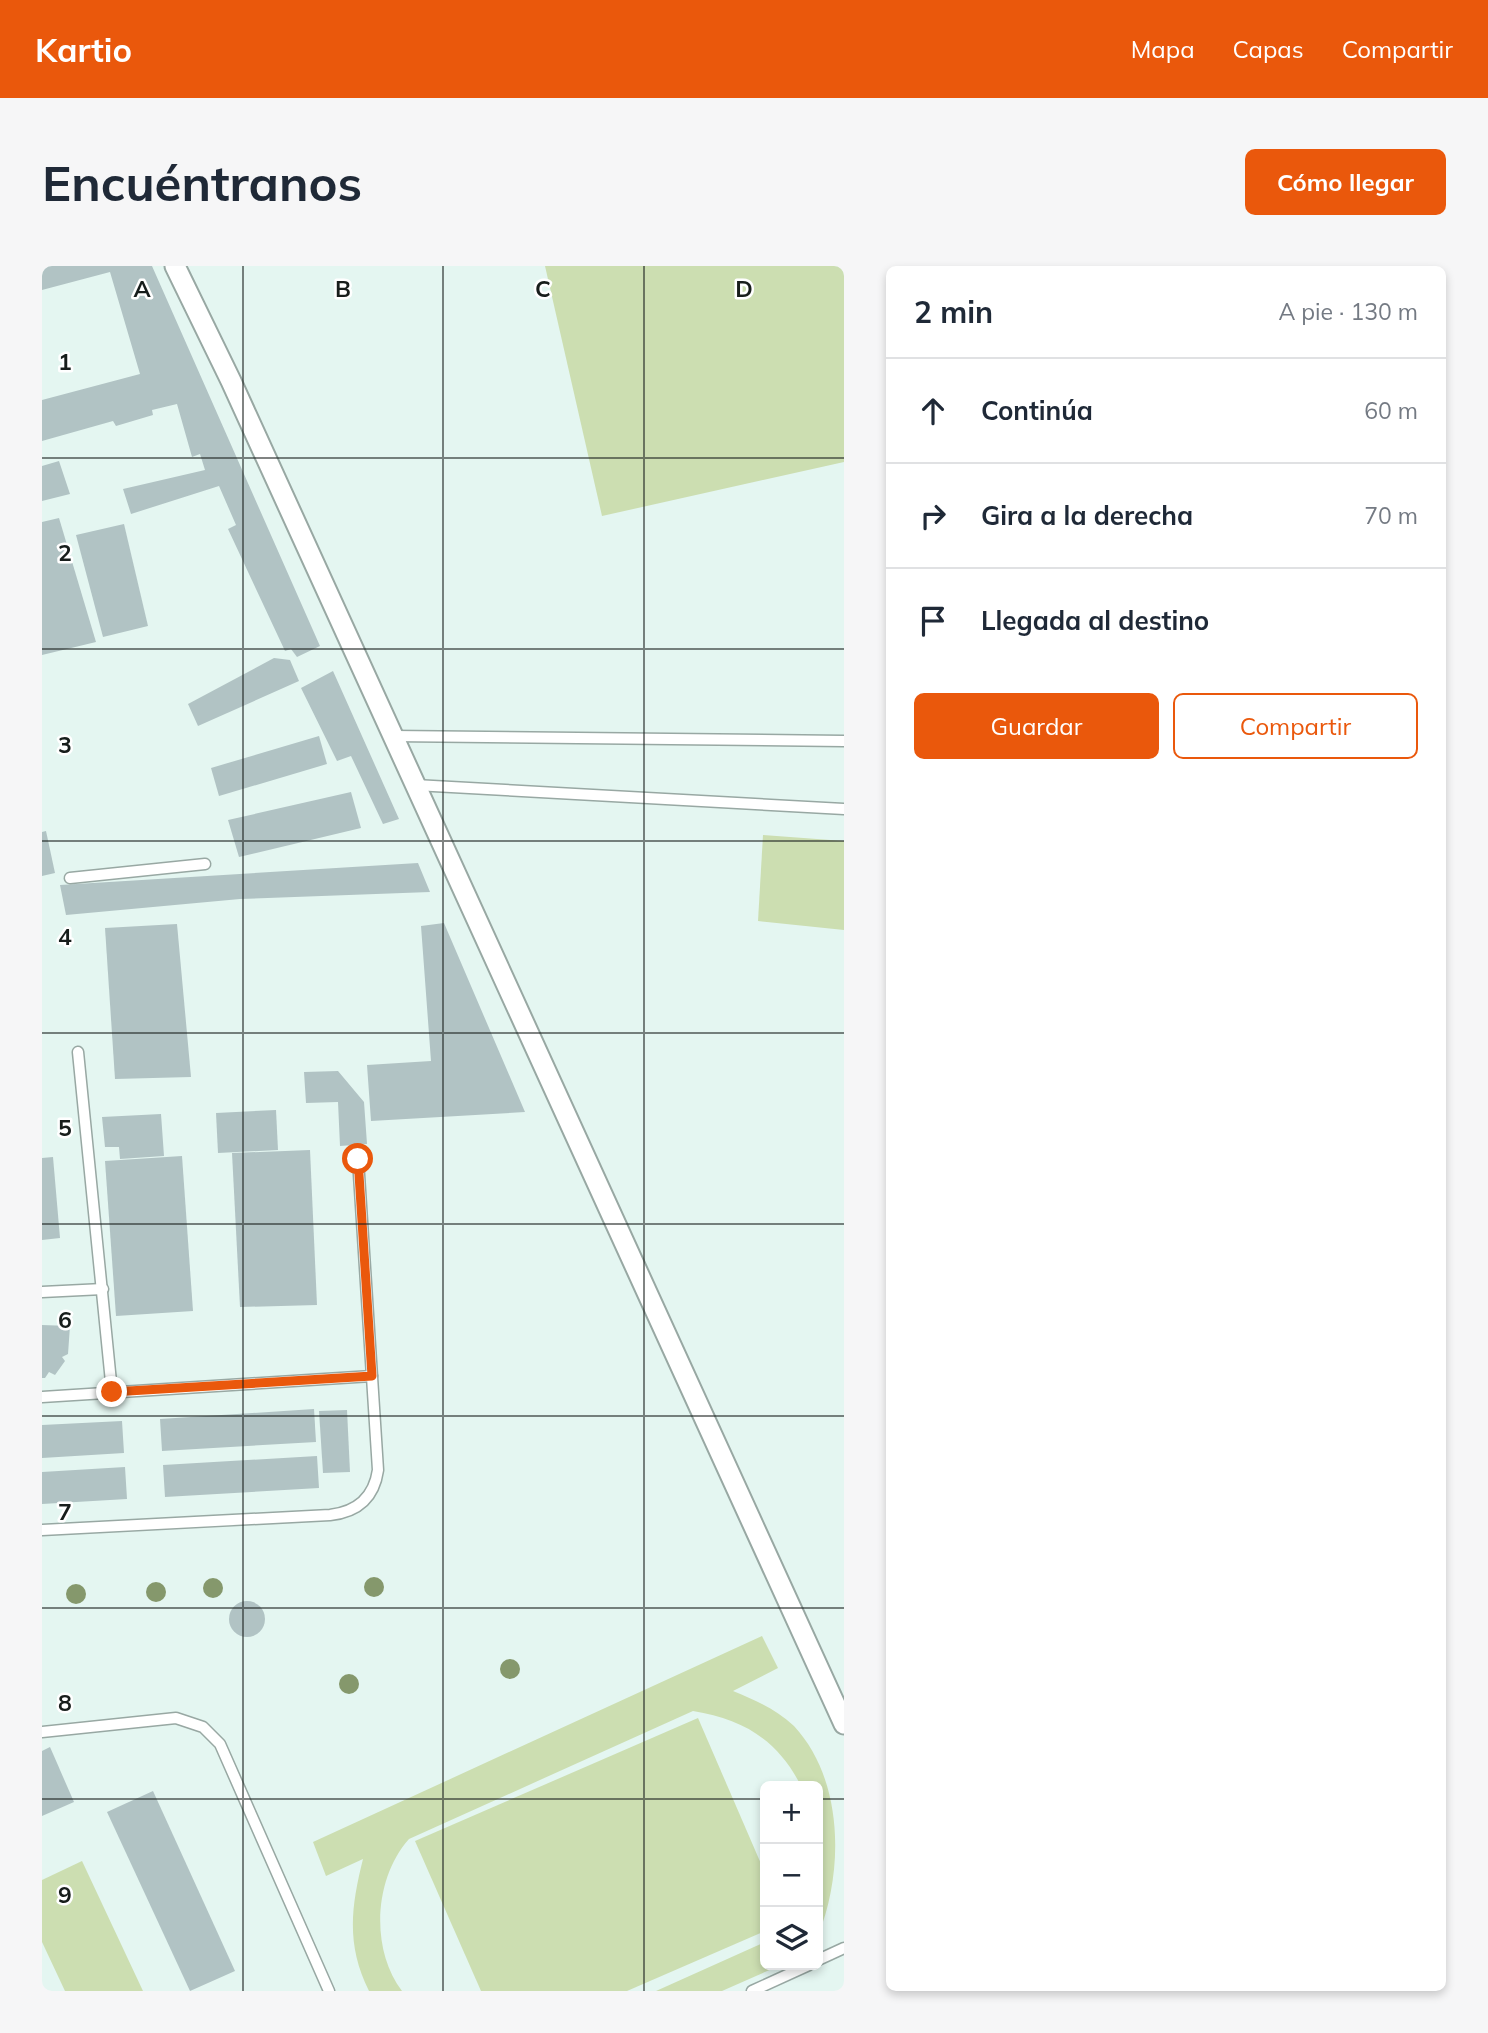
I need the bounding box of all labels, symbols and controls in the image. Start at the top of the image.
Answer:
text: Kartio [35,29,132,70]
text: Mapa [1131,34,1195,64]
text: Capas [1233,34,1304,64]
text: Compartir [1342,34,1453,64]
button: Cómo llegar [1245,149,1446,215]
text: Encuéntranos [42,152,362,213]
text: A [133,274,151,303]
text: B [335,274,351,303]
text: C [535,274,551,303]
text: D [735,274,753,303]
text: 2 min [914,293,993,331]
text: A pie · 130 m [1278,297,1418,326]
text: 1 [58,347,72,376]
icon: ahead [914,392,952,430]
text: Continúa [981,394,1093,427]
text: 60 m [1364,396,1418,425]
icon: right [914,497,952,535]
text: Gira a la derecha [981,499,1193,532]
text: 70 m [1364,501,1418,530]
text: 2 [58,538,72,567]
icon: arrive [914,602,952,640]
text: Llegada al destino [981,604,1209,637]
button: Guardar [914,693,1159,759]
button: Compartir [1173,693,1418,759]
text: 3 [58,730,72,759]
text: 4 [58,922,72,951]
text: 5 [58,1113,72,1142]
route start [342,1143,373,1174]
text: 6 [58,1305,72,1334]
route end [96,1376,127,1407]
text: 7 [58,1497,72,1526]
text: 8 [58,1688,72,1717]
map controls [760,1781,823,1970]
button: + [760,1781,823,1844]
button: − [760,1844,823,1907]
text: 9 [58,1880,72,1909]
button: layers [760,1907,823,1970]

